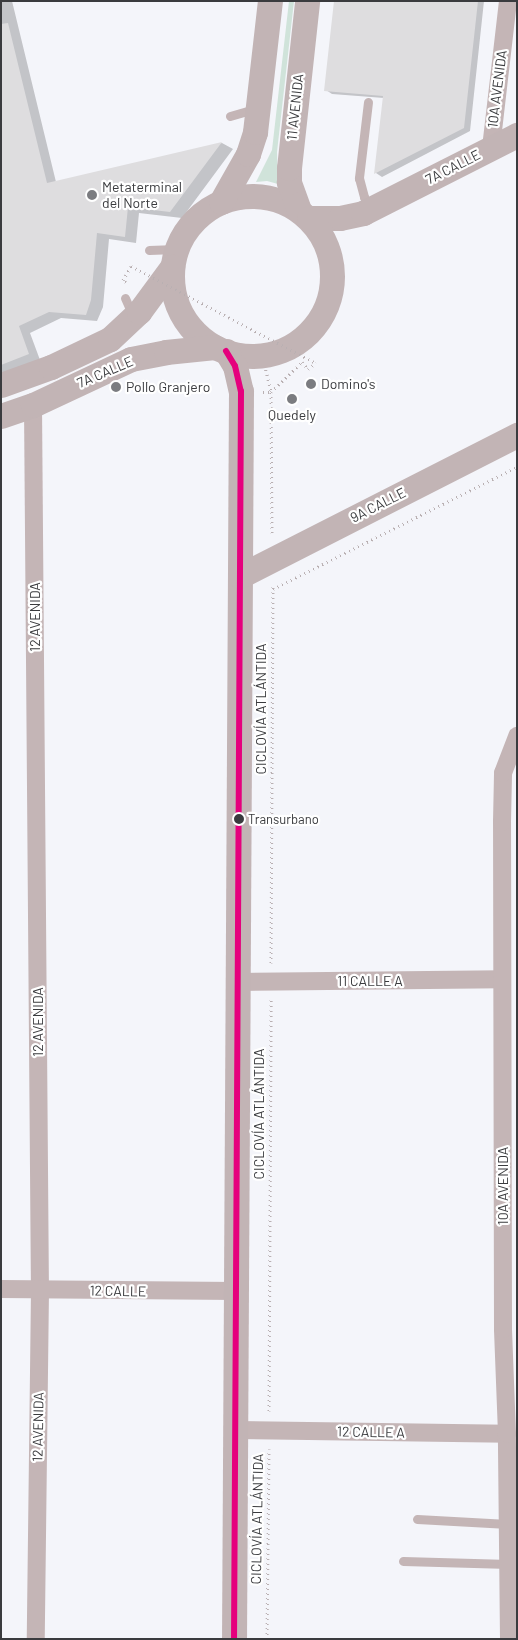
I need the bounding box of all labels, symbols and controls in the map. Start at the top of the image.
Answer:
street label: 10A AVENIDA [484,49,510,129]
street label: 11 AVENIDA [283,73,307,141]
street label: 7A CALLE [423,146,483,188]
place label: Metaterminal del Norte [102,179,182,212]
marker: Metaterminal del Norte [86,189,98,201]
street label: 7A CALLE [74,353,136,391]
place label: Domino's [321,376,376,392]
marker: Domino's [305,378,317,390]
place label: Pollo Granjero [126,379,210,395]
marker: Pollo Granjero [110,381,122,393]
marker: Quedely [286,393,298,405]
place label: Quedely [268,407,316,423]
street label: 9A CALLE [347,484,409,526]
street label: 12 AVENIDA [27,582,43,652]
street label: CICLOVÍA ATLÁNTIDA [253,644,269,774]
place label: Transurbano [248,811,319,827]
marker: Transurbano [234,814,244,824]
street label: 11 CALLE A [337,973,403,989]
street label: 12 AVENIDA [30,987,46,1057]
street label: CICLOVÍA ATLÁNTIDA [251,1049,267,1179]
street label: 10A AVENIDA [495,1147,511,1225]
street label: 12 CALLE [90,1282,146,1300]
street label: 12 AVENIDA [29,1392,47,1462]
street label: 12 CALLE A [337,1423,405,1441]
street label: CICLOVÍA ATLÁNTIDA [247,1453,267,1585]

